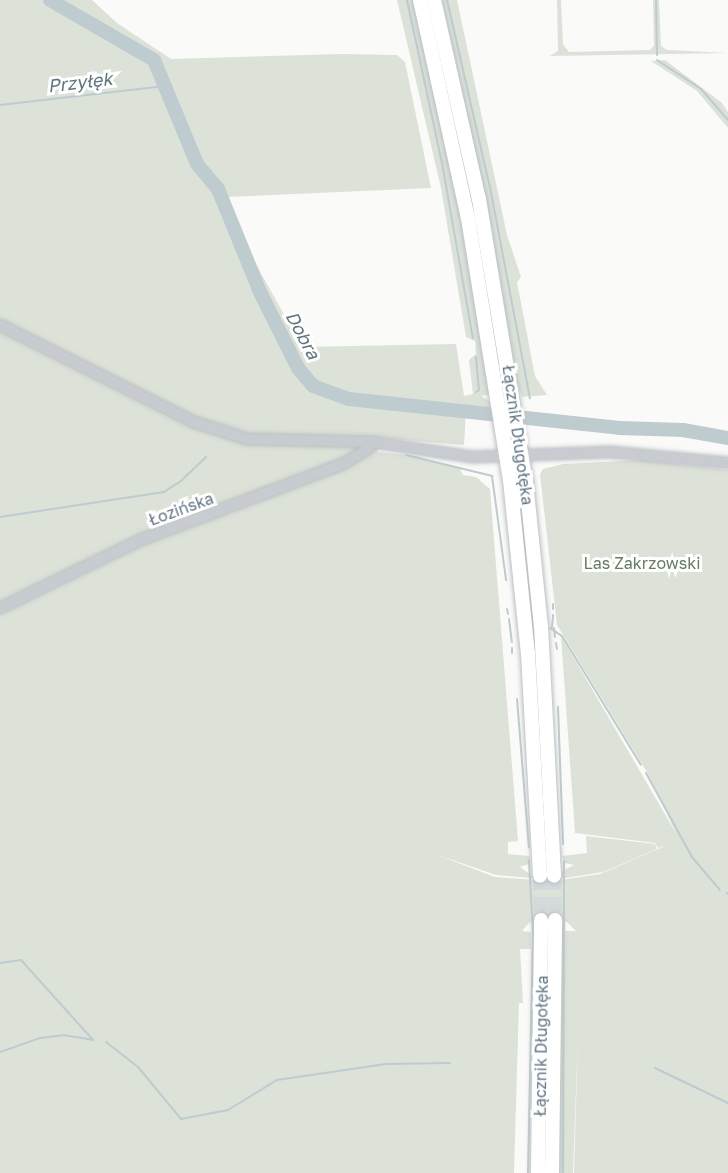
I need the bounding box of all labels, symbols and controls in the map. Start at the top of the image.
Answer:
water label: Przyłęk [46,67,114,97]
water label: Dobra [281,307,325,363]
street label: Łącznik Długołęka [499,364,537,506]
street label: Łozińska [146,488,216,530]
park label: Las Zakrzowski [583,553,701,573]
street label: Łącznik Długołęka [530,975,552,1117]

